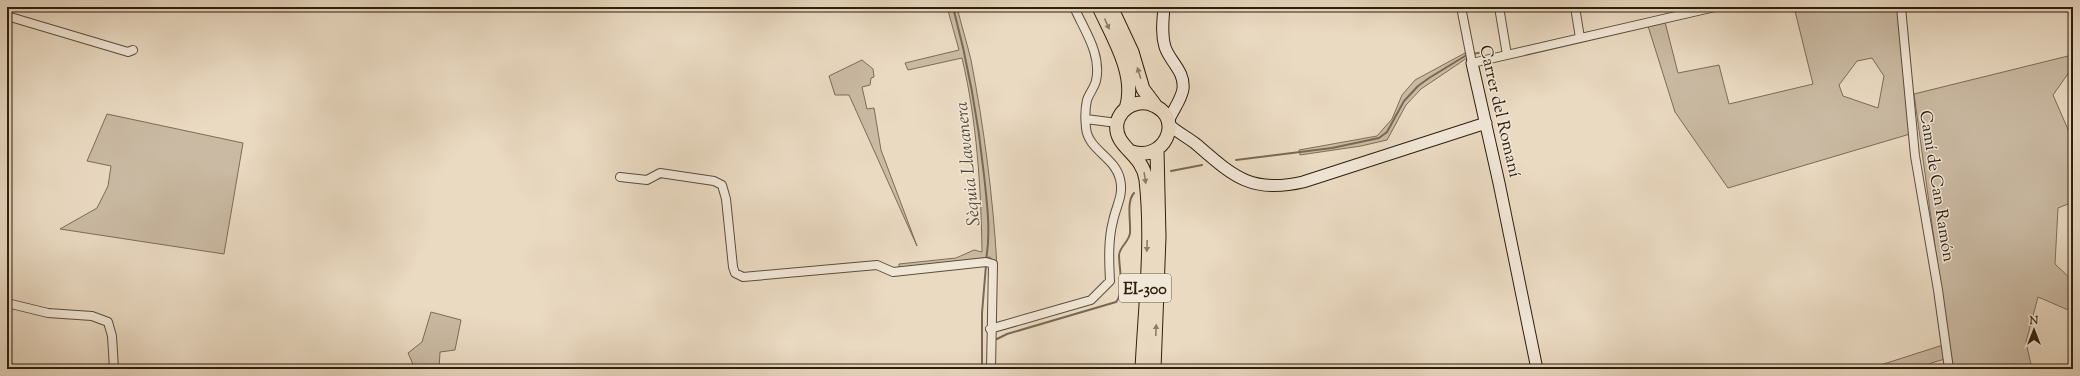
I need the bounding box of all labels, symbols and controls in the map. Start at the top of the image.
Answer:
one-way arrow [1104,19,1110,31]
street label: Carrer del Romaní [1472,43,1526,180]
one-way arrow [1136,67,1142,79]
water label: Sèquia Llavanera [950,100,988,227]
street label: Camí de Can Ramón [1912,109,1960,264]
one-way arrow [1142,172,1148,184]
one-way arrow [1144,240,1150,253]
road number: EI-300 [1119,274,1171,302]
north arrow [2014,310,2054,350]
text: N [2029,313,2039,329]
one-way arrow [1152,324,1159,336]

